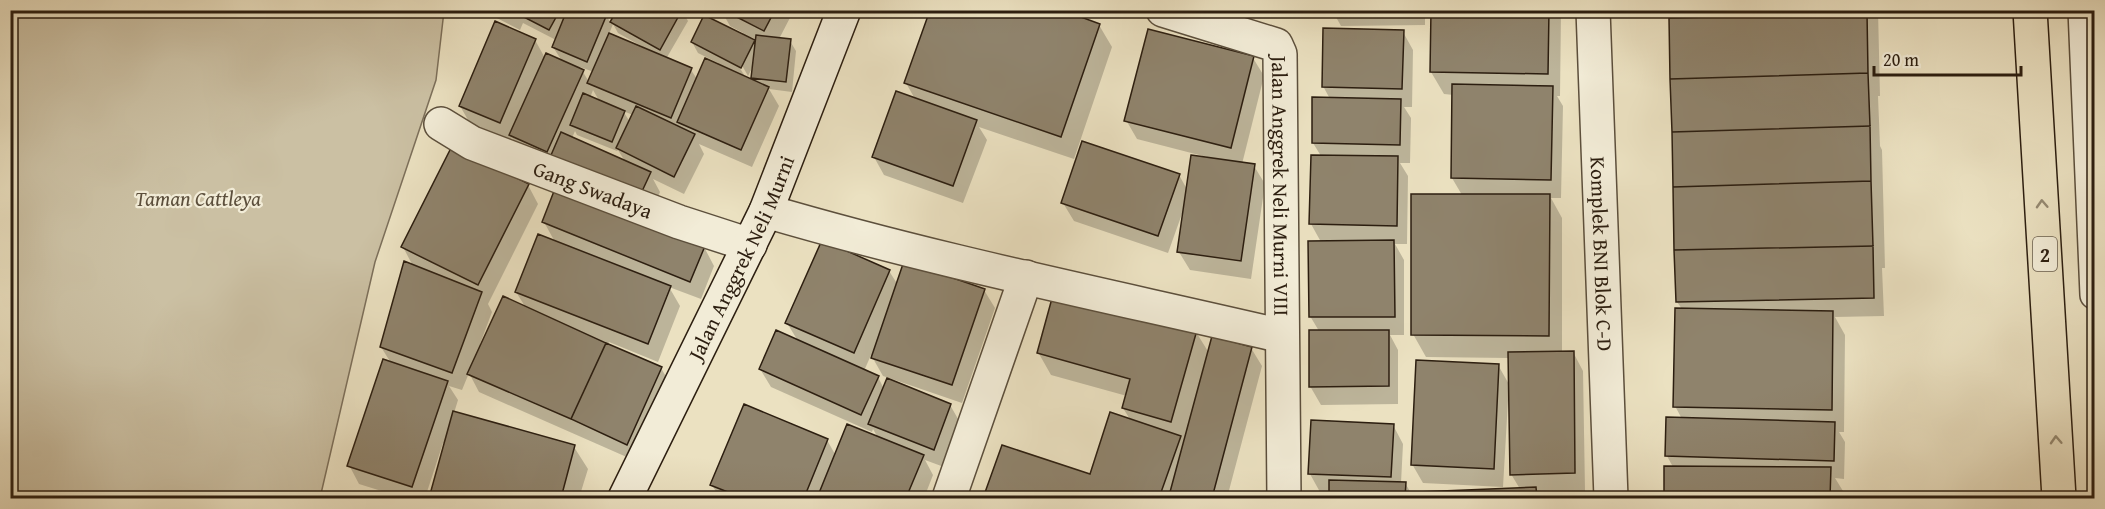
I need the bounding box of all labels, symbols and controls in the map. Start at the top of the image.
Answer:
scale bar [1874,39,2021,77]
text: 20 m [1883,46,1919,73]
street label: Jalan Anggrek Neli Murni VIII [1264,52,1298,316]
street label: Jalan Anggrek Neli Murni [678,151,802,368]
street label: Gang Swadaya [529,152,657,226]
street label: Komplek BNI Blok C-D [1583,156,1621,352]
park label: Taman Cattleya [135,183,261,214]
one-way arrow [2035,199,2048,208]
road number: 2 [2033,237,2057,271]
one-way arrow [2050,436,2063,445]

